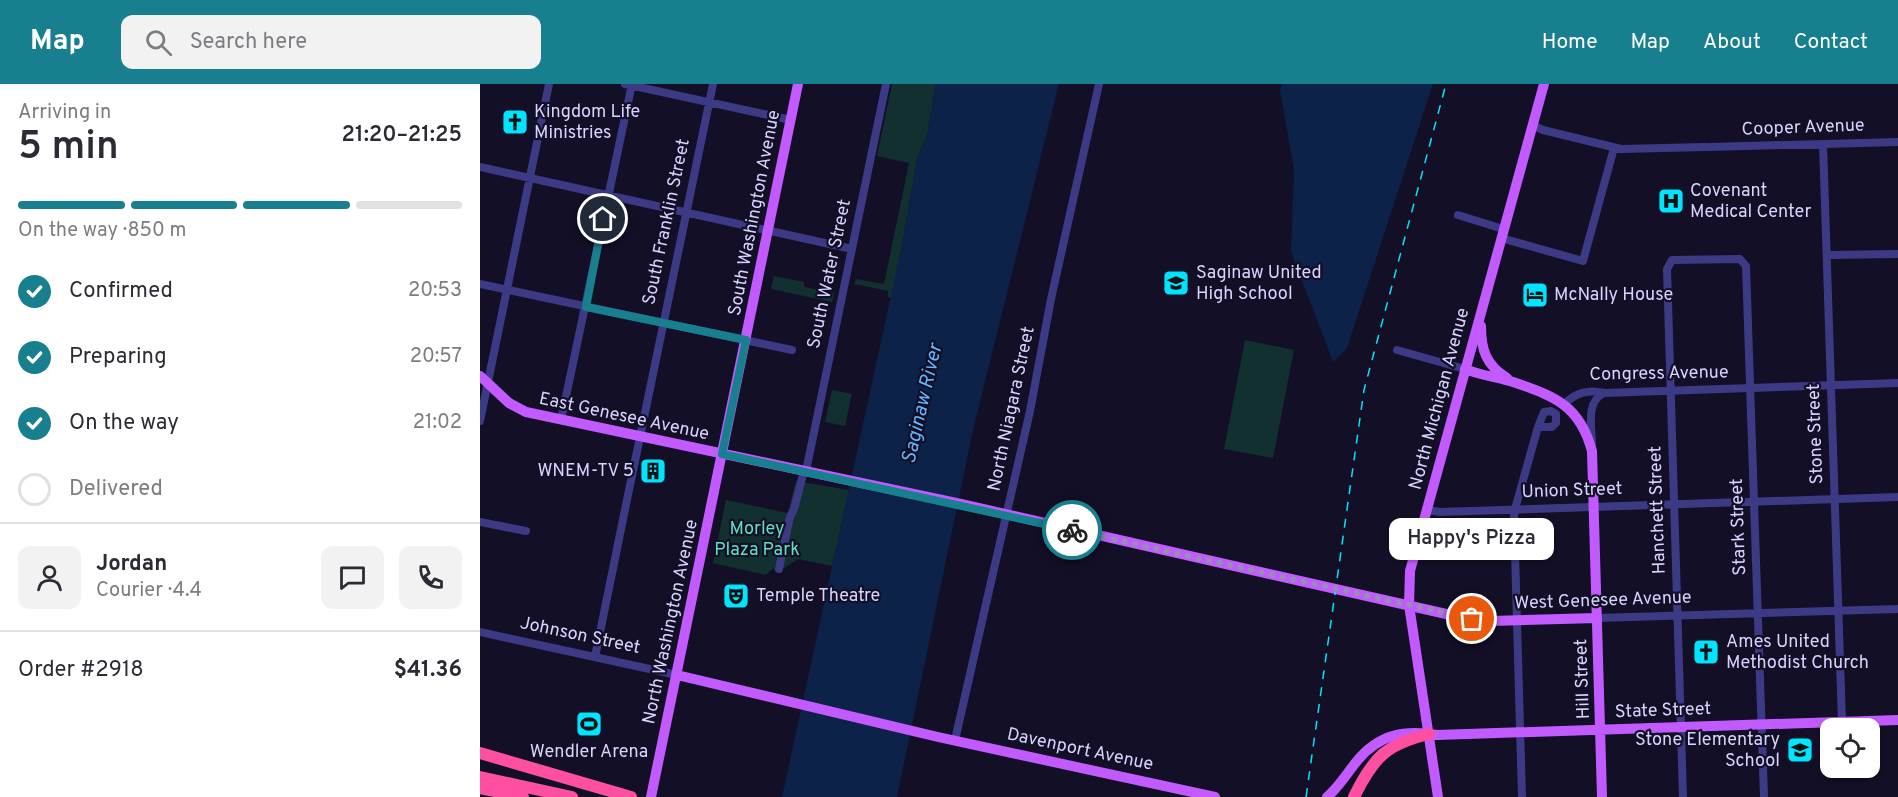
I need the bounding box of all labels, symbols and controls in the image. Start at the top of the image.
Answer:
search box [121,15,541,69]
text: Map [30,24,85,60]
icon: search [142,26,175,59]
text: Search here [190,29,307,56]
text: Home [1542,29,1598,56]
text: Map [1631,29,1670,56]
text: About [1703,29,1761,56]
text: Contact [1794,29,1868,56]
text: Arriving in [18,100,111,126]
place label: Kingdom Life Ministries [534,101,640,145]
church icon: Kingdom Life Ministries [500,107,530,137]
street label: South Washington Avenue [724,108,786,318]
street label: Cooper Avenue [1741,114,1865,142]
text: 21:20–21:25 [342,122,462,149]
text: 5 min [18,124,119,173]
street label: South Franklin Street [638,137,696,307]
place label: Covenant Medical Center [1690,180,1811,224]
hospital icon: Covenant Medical Center [1656,186,1686,216]
pin [577,193,628,244]
street label: South Water Street [803,197,857,351]
icon: home [586,202,619,235]
text: On the way · 850 m [18,218,186,244]
place label: Saginaw United High School [1196,262,1322,306]
school or university icon: Saginaw United High School [1161,268,1191,298]
icon: check [18,275,51,308]
text: Confirmed [69,278,173,305]
text: 20:53 [408,278,462,304]
hotel icon: McNally House [1520,280,1550,310]
place label: McNally House [1554,284,1673,307]
street label: North Michigan Avenue [1405,306,1475,492]
street label: North Niagara Street [983,325,1041,493]
water label: Saginaw River [897,340,950,467]
icon: check [18,341,51,374]
text: Preparing [69,344,167,371]
text: 20:57 [410,344,462,370]
street label: Congress Avenue [1589,361,1729,387]
street label: Stone Street [1803,383,1829,485]
street label: East Genesee Avenue [537,388,711,446]
icon: check [18,407,51,440]
text: On the way [69,410,179,437]
text: 21:02 [413,410,462,436]
street label: Hanchett Street [1644,446,1672,574]
building icon: WNEM-TV 5 [638,456,668,486]
place label: WNEM-TV 5 [537,460,634,483]
text: Delivered [69,476,163,503]
street label: Union Street [1521,478,1623,504]
street label: Stark Street [1726,478,1752,576]
courier [1042,500,1102,560]
icon: bike [1056,514,1089,547]
callout: Happy's Pizza [1390,517,1554,559]
street label: North Washington Avenue [638,518,704,726]
park label: Morley Plaza Park [714,518,800,562]
text: Happy's Pizza [1407,526,1536,552]
button: person [18,546,81,609]
button: chat [321,546,384,609]
button: phone [399,546,462,609]
text: Jordan [96,551,167,578]
text: Courier · 4.4 [96,578,202,604]
theatre icon: Temple Theatre [721,581,751,611]
place label: Temple Theatre [756,585,880,608]
street label: West Genesee Avenue [1514,586,1692,616]
pin [1446,593,1497,644]
icon: bag [1455,602,1488,635]
street label: Johnson Street [518,612,642,660]
place label: Ames United Methodist Church [1726,631,1869,675]
church icon: Ames United Methodist Church [1691,637,1721,667]
street label: Hill Street [1570,638,1596,720]
text: Order #2918 [18,657,144,684]
text: $41.36 [394,657,462,684]
street label: State Street [1614,698,1712,724]
sports icon: Wendler Arena [574,709,604,739]
map controls [1820,718,1880,778]
button: locate [1820,718,1880,778]
street label: Davenport Avenue [1005,723,1155,777]
place label: Stone Elementary School [1635,729,1780,773]
school or university icon: Stone Elementary School [1785,735,1815,765]
place label: Wendler Arena [530,741,648,764]

